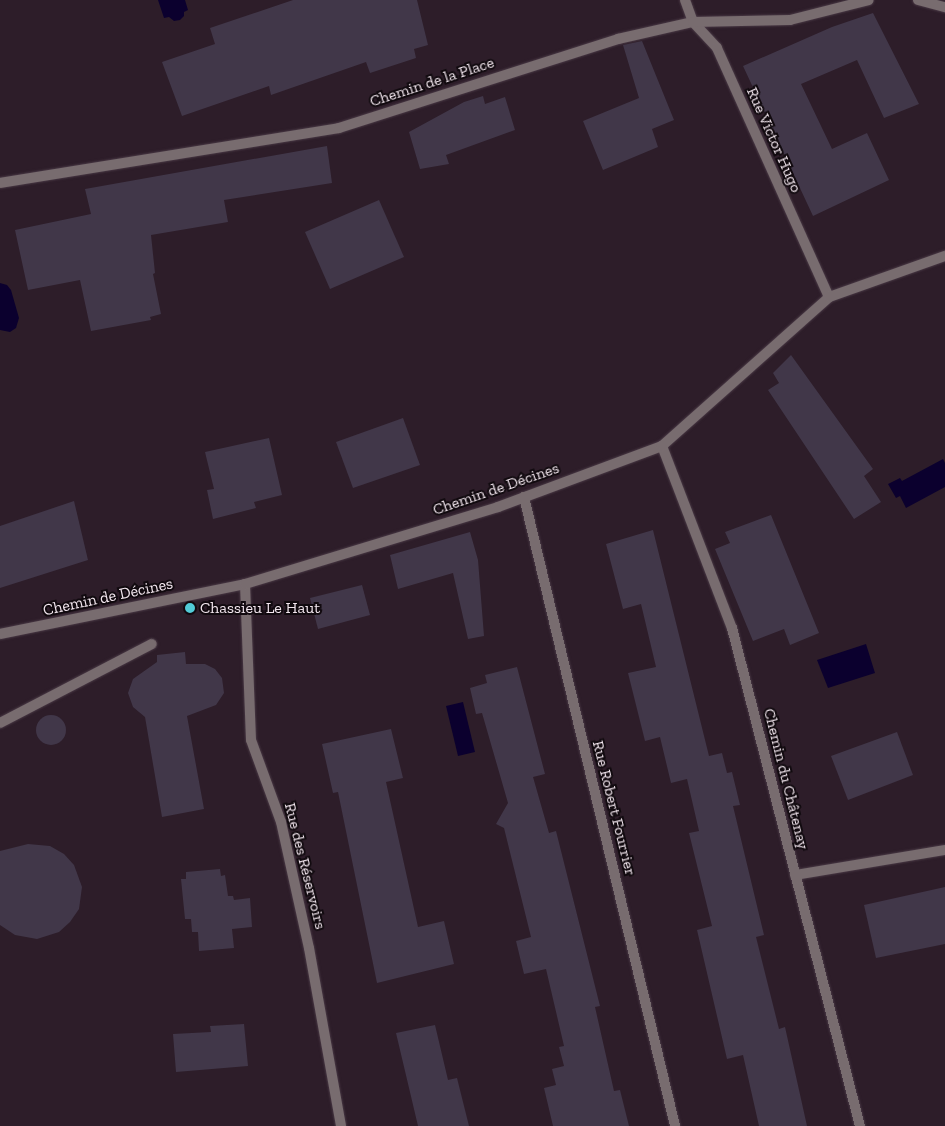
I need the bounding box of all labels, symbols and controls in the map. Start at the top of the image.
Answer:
street label: Chemin de la Place [367,53,497,111]
street label: Rue Victor Hugo [742,84,806,196]
street label: Chemin de Décines [430,458,562,520]
street label: Chemin de Décines [41,574,175,620]
place label: Chassieu Le Haut [200,598,320,618]
marker: Chassieu Le Haut [184,602,196,614]
street label: Chemin du Châtenay [759,707,813,851]
street label: Rue Robert Fourrier [588,739,640,877]
street label: Rue des Réservoirs [280,801,330,931]

